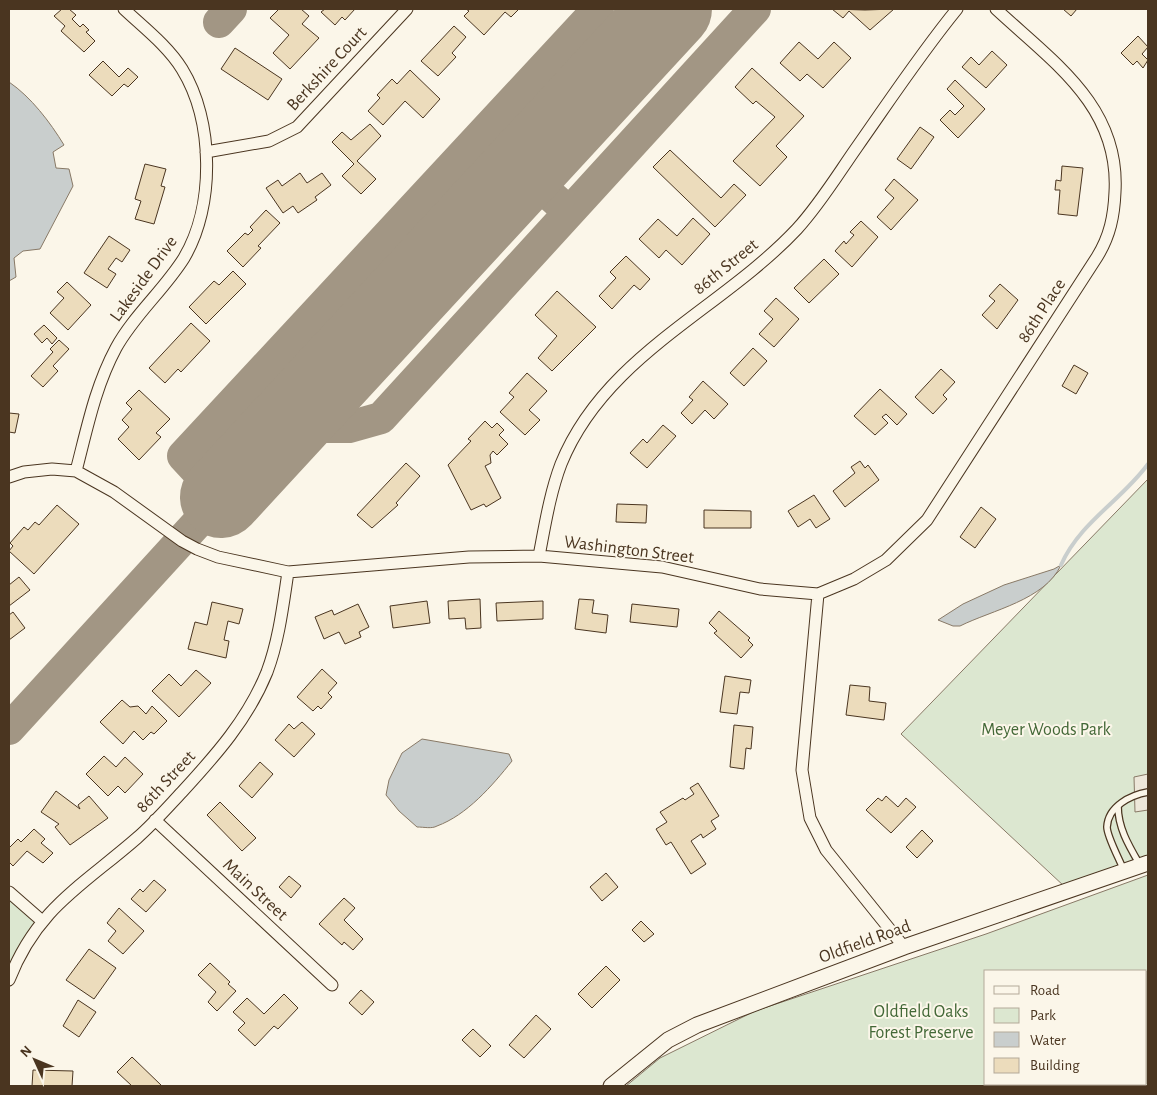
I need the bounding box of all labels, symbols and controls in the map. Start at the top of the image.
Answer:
street label: Berkshire Court [284,23,370,115]
street label: Lakeside Drive [107,233,181,325]
street label: 86th Street [690,235,762,298]
street label: 86th Place [1015,276,1069,346]
street label: Washington Street [563,533,695,567]
park label: Meyer Woods Park [981,721,1112,739]
street label: 86th Street [133,747,199,816]
street label: Main Street [219,856,291,924]
street label: Oldfield Road [817,917,913,967]
legend [984,970,1147,1085]
text: Road [1030,983,1060,998]
park label: Oldfield Oaks Forest Preserve [868,1003,974,1042]
text: Park [1030,1008,1056,1023]
text: Water [1030,1033,1066,1048]
north arrow [10,1035,60,1085]
text: N [18,1043,35,1060]
text: Building [1030,1058,1080,1073]

